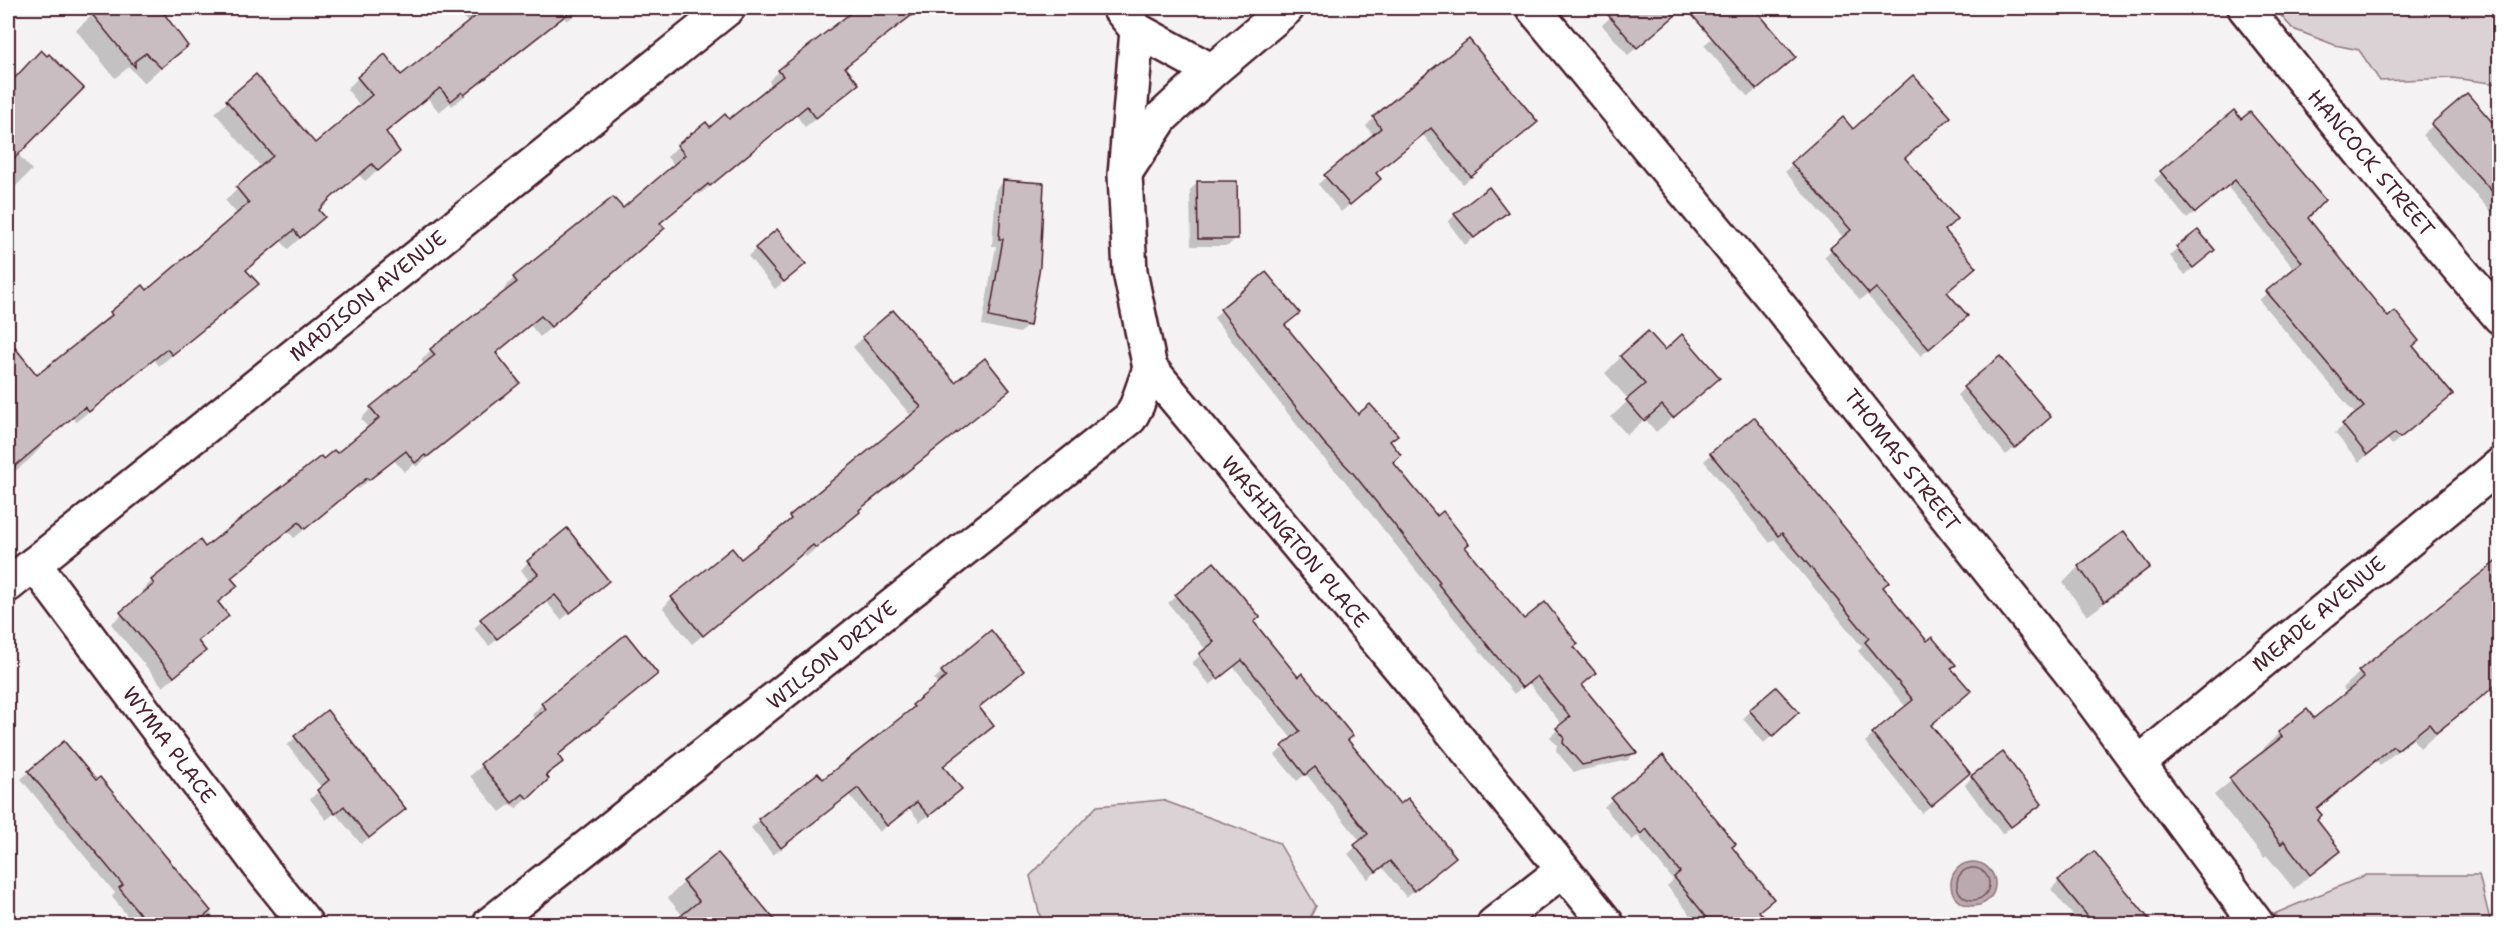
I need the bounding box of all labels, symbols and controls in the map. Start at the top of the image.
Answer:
street label: HANCOCK STREET [2301,83,2441,243]
street label: MADISON AVENUE [284,224,452,368]
street label: THOMAS STREET [1838,383,1966,537]
street label: WASHINGTON PLACE [1215,450,1375,634]
street label: MEADE AVENUE [2246,550,2392,678]
street label: WILSON DRIVE [761,594,903,716]
street label: WYMA PLACE [116,681,222,809]

